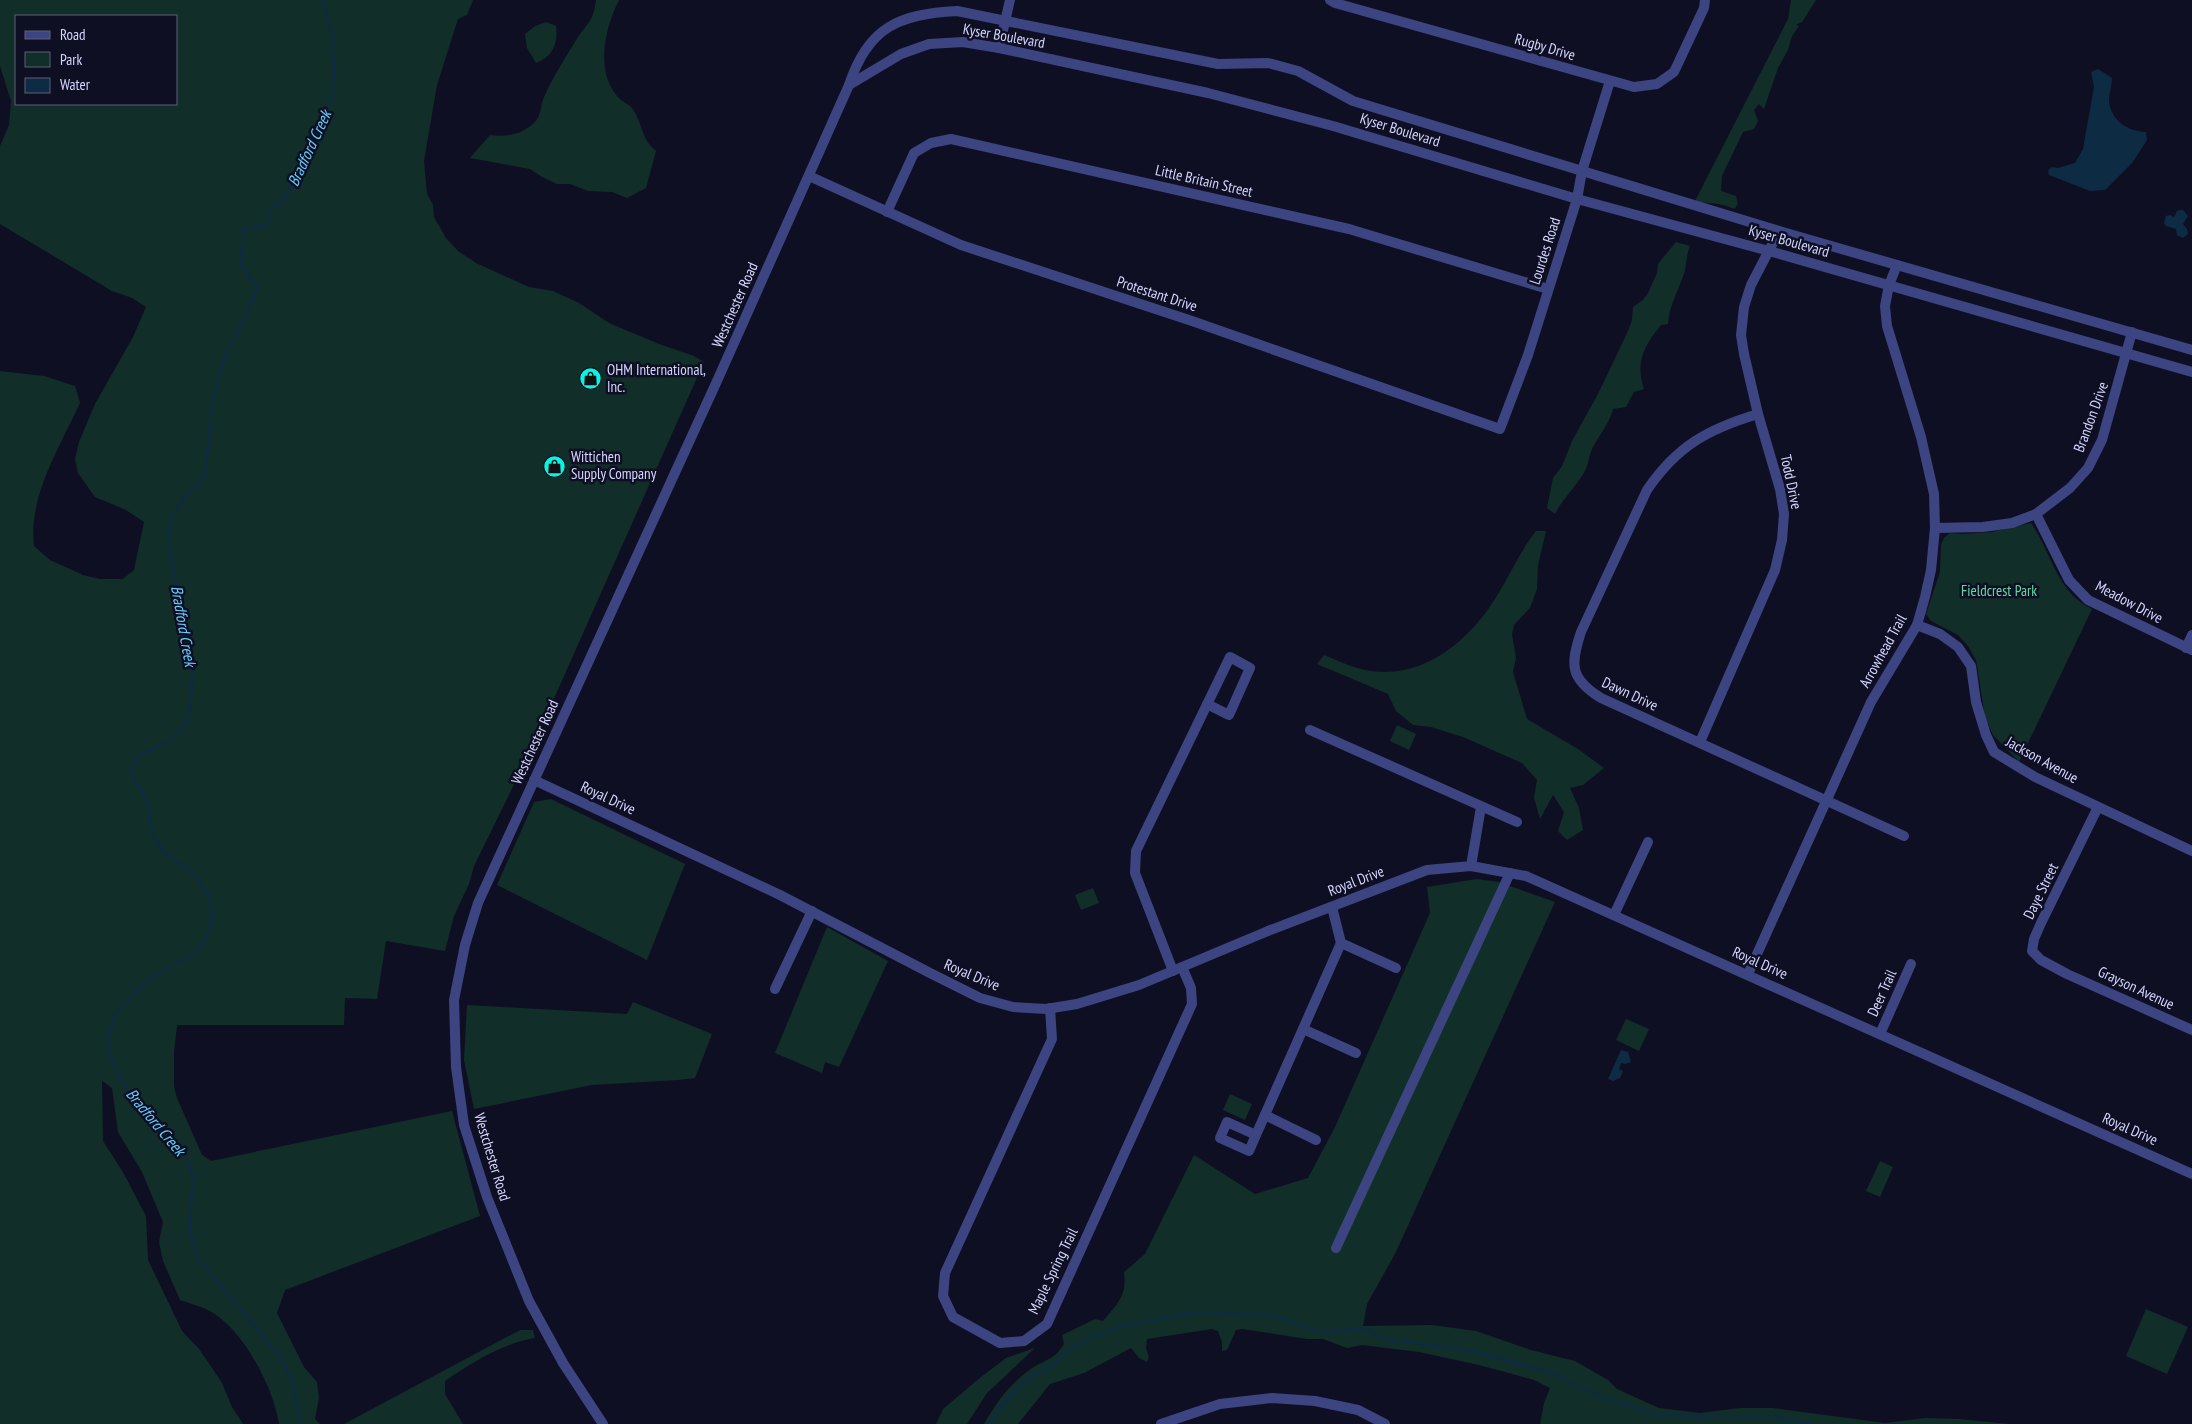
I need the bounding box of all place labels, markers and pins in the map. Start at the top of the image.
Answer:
place label: OHM International, Inc. [607,360,706,396]
shop icon: OHM International, Inc. [579,367,603,391]
place label: Wittichen Supply Company [571,447,657,483]
shop icon: Wittichen Supply Company [543,454,567,478]

